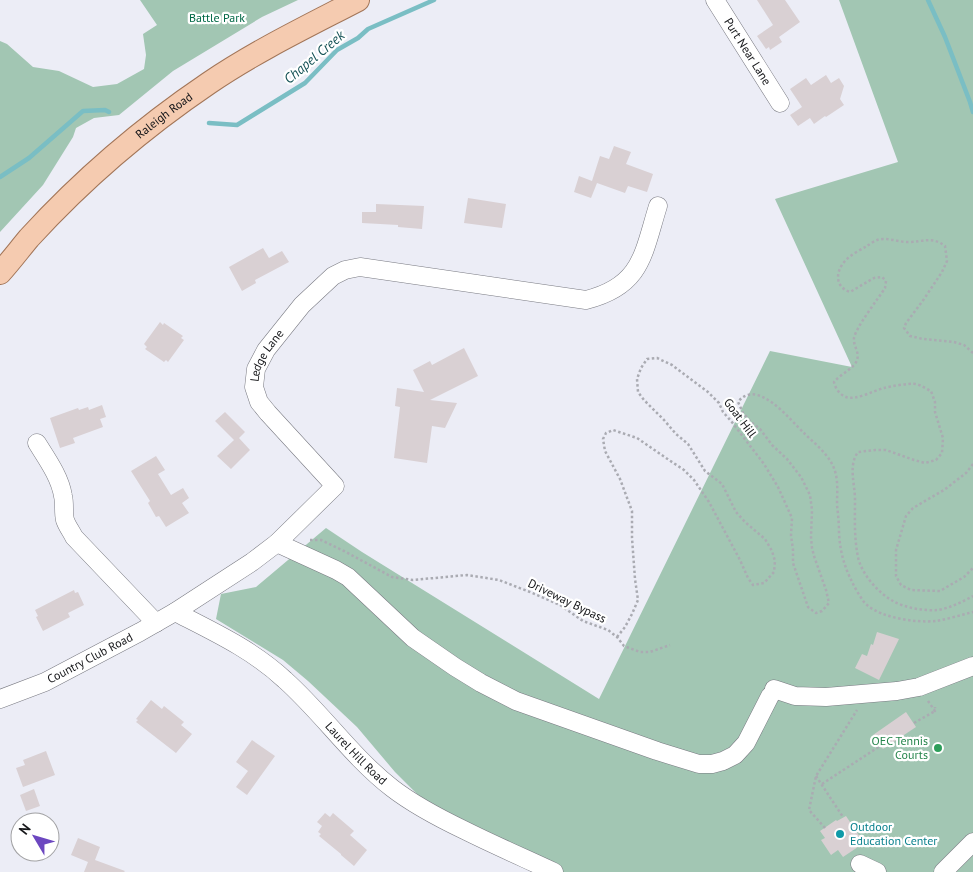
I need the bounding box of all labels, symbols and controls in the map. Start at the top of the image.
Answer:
park label: Battle Park [189,10,245,25]
street label: Purt Near Lane [721,15,775,88]
water label: Chapel Creek [280,26,349,88]
street label: Raleigh Road [132,89,195,142]
street label: Ledge Lane [247,326,287,382]
street label: Goat Hill [721,395,760,441]
street label: Driveway Bypass [526,575,609,626]
street label: Country Club Road [45,629,135,686]
street label: Laurel Hill Road [322,718,390,788]
place label: OEC Tennis Courts [872,733,928,762]
marker: OEC Tennis Courts [932,742,944,754]
north arrow [10,812,60,862]
place label: Outdoor Education Center [850,819,937,848]
text: N [15,820,35,838]
marker: Outdoor Education Center [834,828,846,840]

